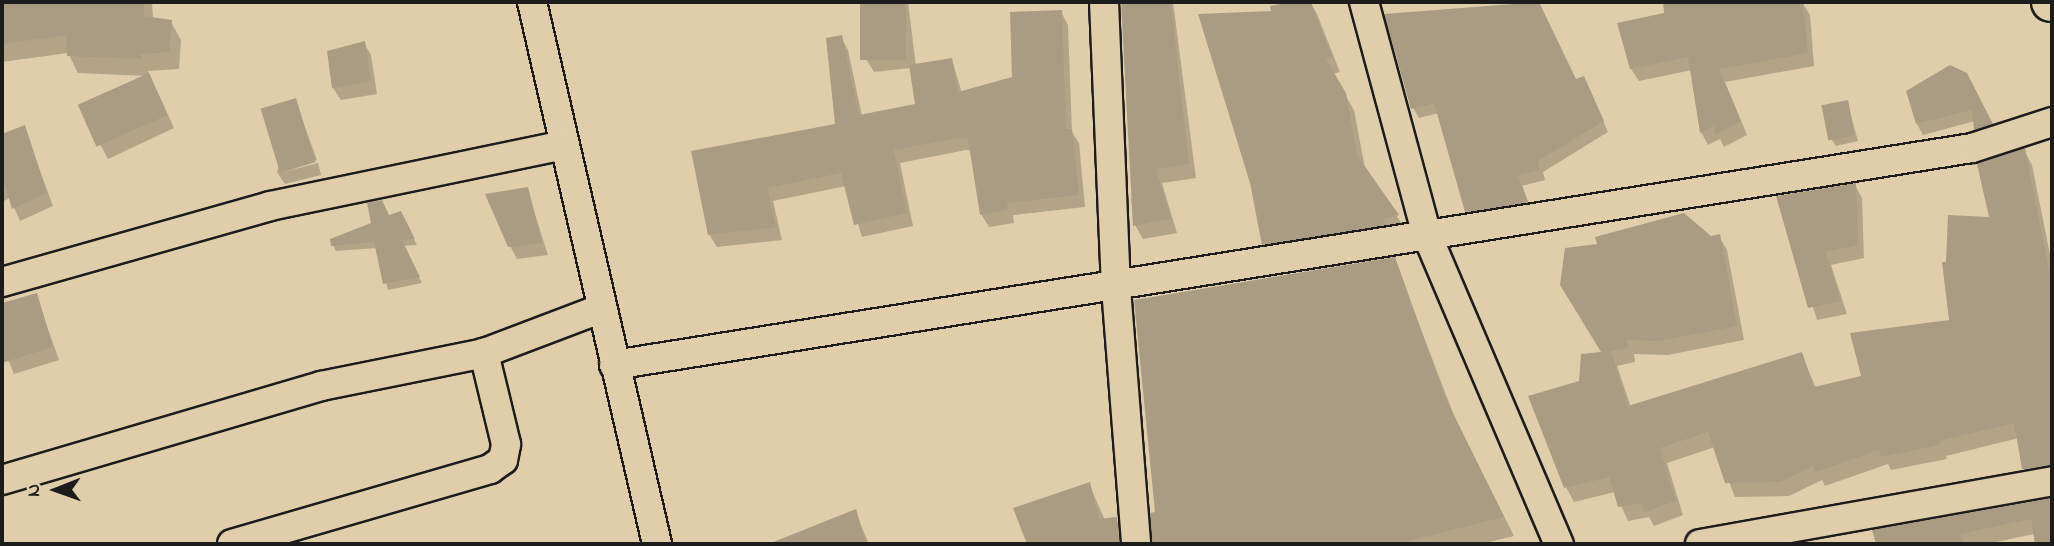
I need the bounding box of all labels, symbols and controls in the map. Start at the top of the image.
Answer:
north arrow [21,455,91,525]
text: N [21,484,48,497]

